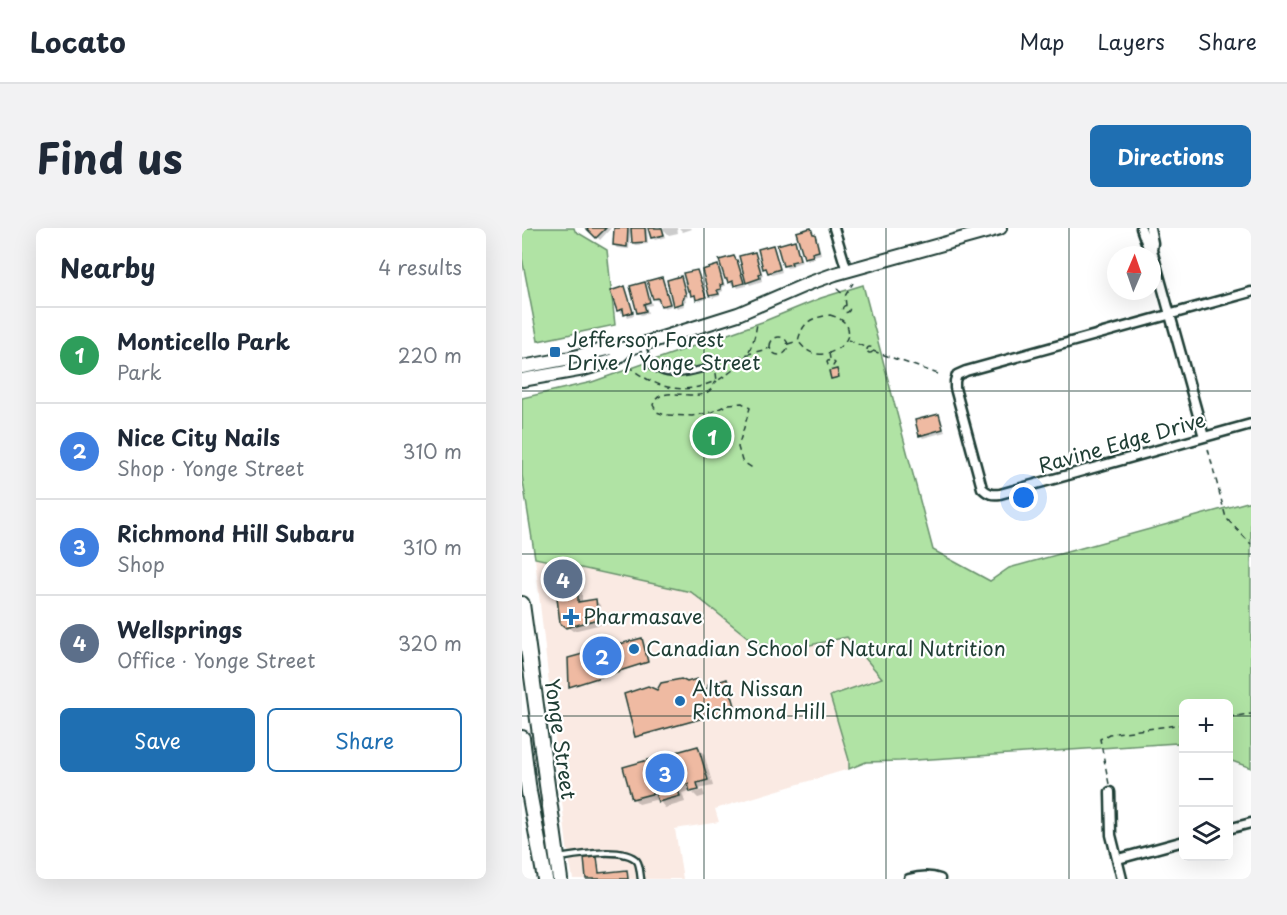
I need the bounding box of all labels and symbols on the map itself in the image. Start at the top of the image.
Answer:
north arrow [1107,246,1161,300]
place label: Jefferson Forest Drive / Yonge Street [567,324,761,377]
marker: Jefferson Forest Drive / Yonge Street [548,345,562,359]
street label: Ravine Edge Drive [1034,404,1209,480]
pin: 1 [692,414,732,458]
your location [1009,483,1038,512]
pin: 4 [544,556,582,602]
place label: Pharmasave [583,601,703,631]
marker: Pharmasave [564,610,578,624]
place label: Canadian School of Natural Nutrition [646,633,1006,663]
pin: 2 [582,634,622,678]
marker: Canadian School of Natural Nutrition [627,642,641,656]
place label: Alta Nissan Richmond Hill [692,673,826,726]
street label: Yonge Street [538,677,584,801]
marker: Alta Nissan Richmond Hill [673,694,687,708]
pin: 3 [646,750,684,796]

